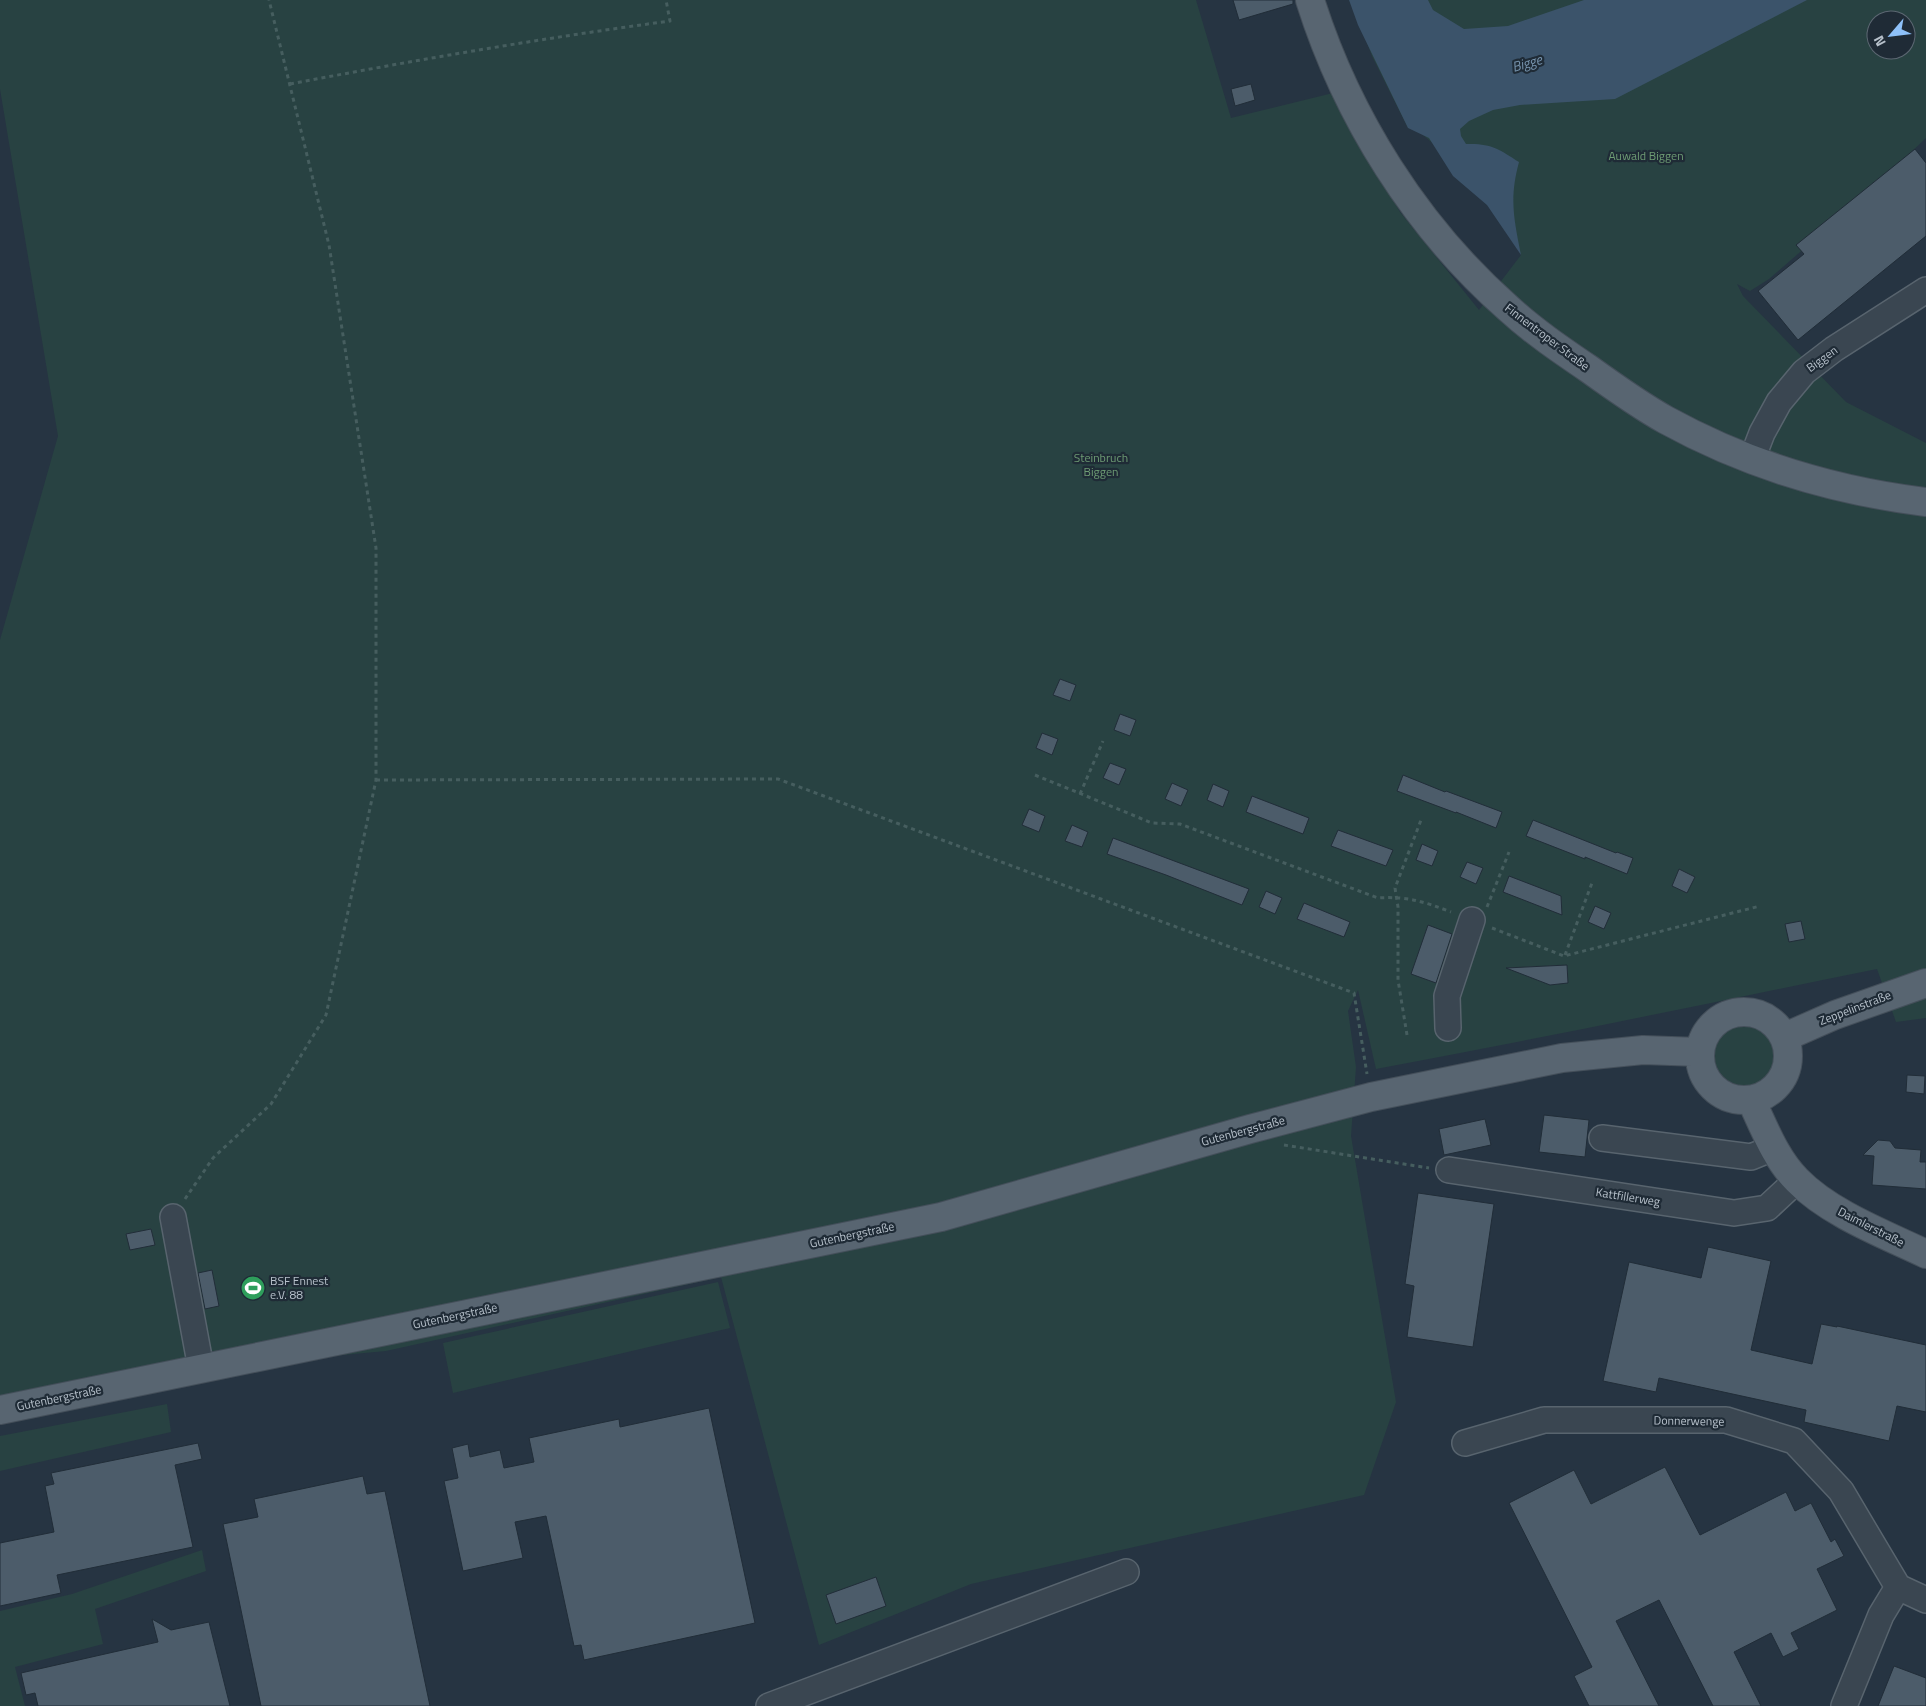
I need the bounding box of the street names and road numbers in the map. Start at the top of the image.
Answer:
street label: Finnentroper Straße [1501,298,1594,375]
street label: Biggen [1802,341,1841,377]
street label: Zeppelinstraße [1816,985,1894,1030]
street label: Gutenbergstraße [1199,1110,1287,1151]
street label: Kattfillerweg [1595,1182,1662,1211]
street label: Daimlerstraße [1835,1202,1908,1251]
street label: Gutenbergstraße [808,1216,896,1253]
street label: Gutenbergstraße [411,1297,499,1334]
street label: Gutenbergstraße [15,1379,103,1416]
street label: Donnerwenge [1653,1410,1725,1431]

